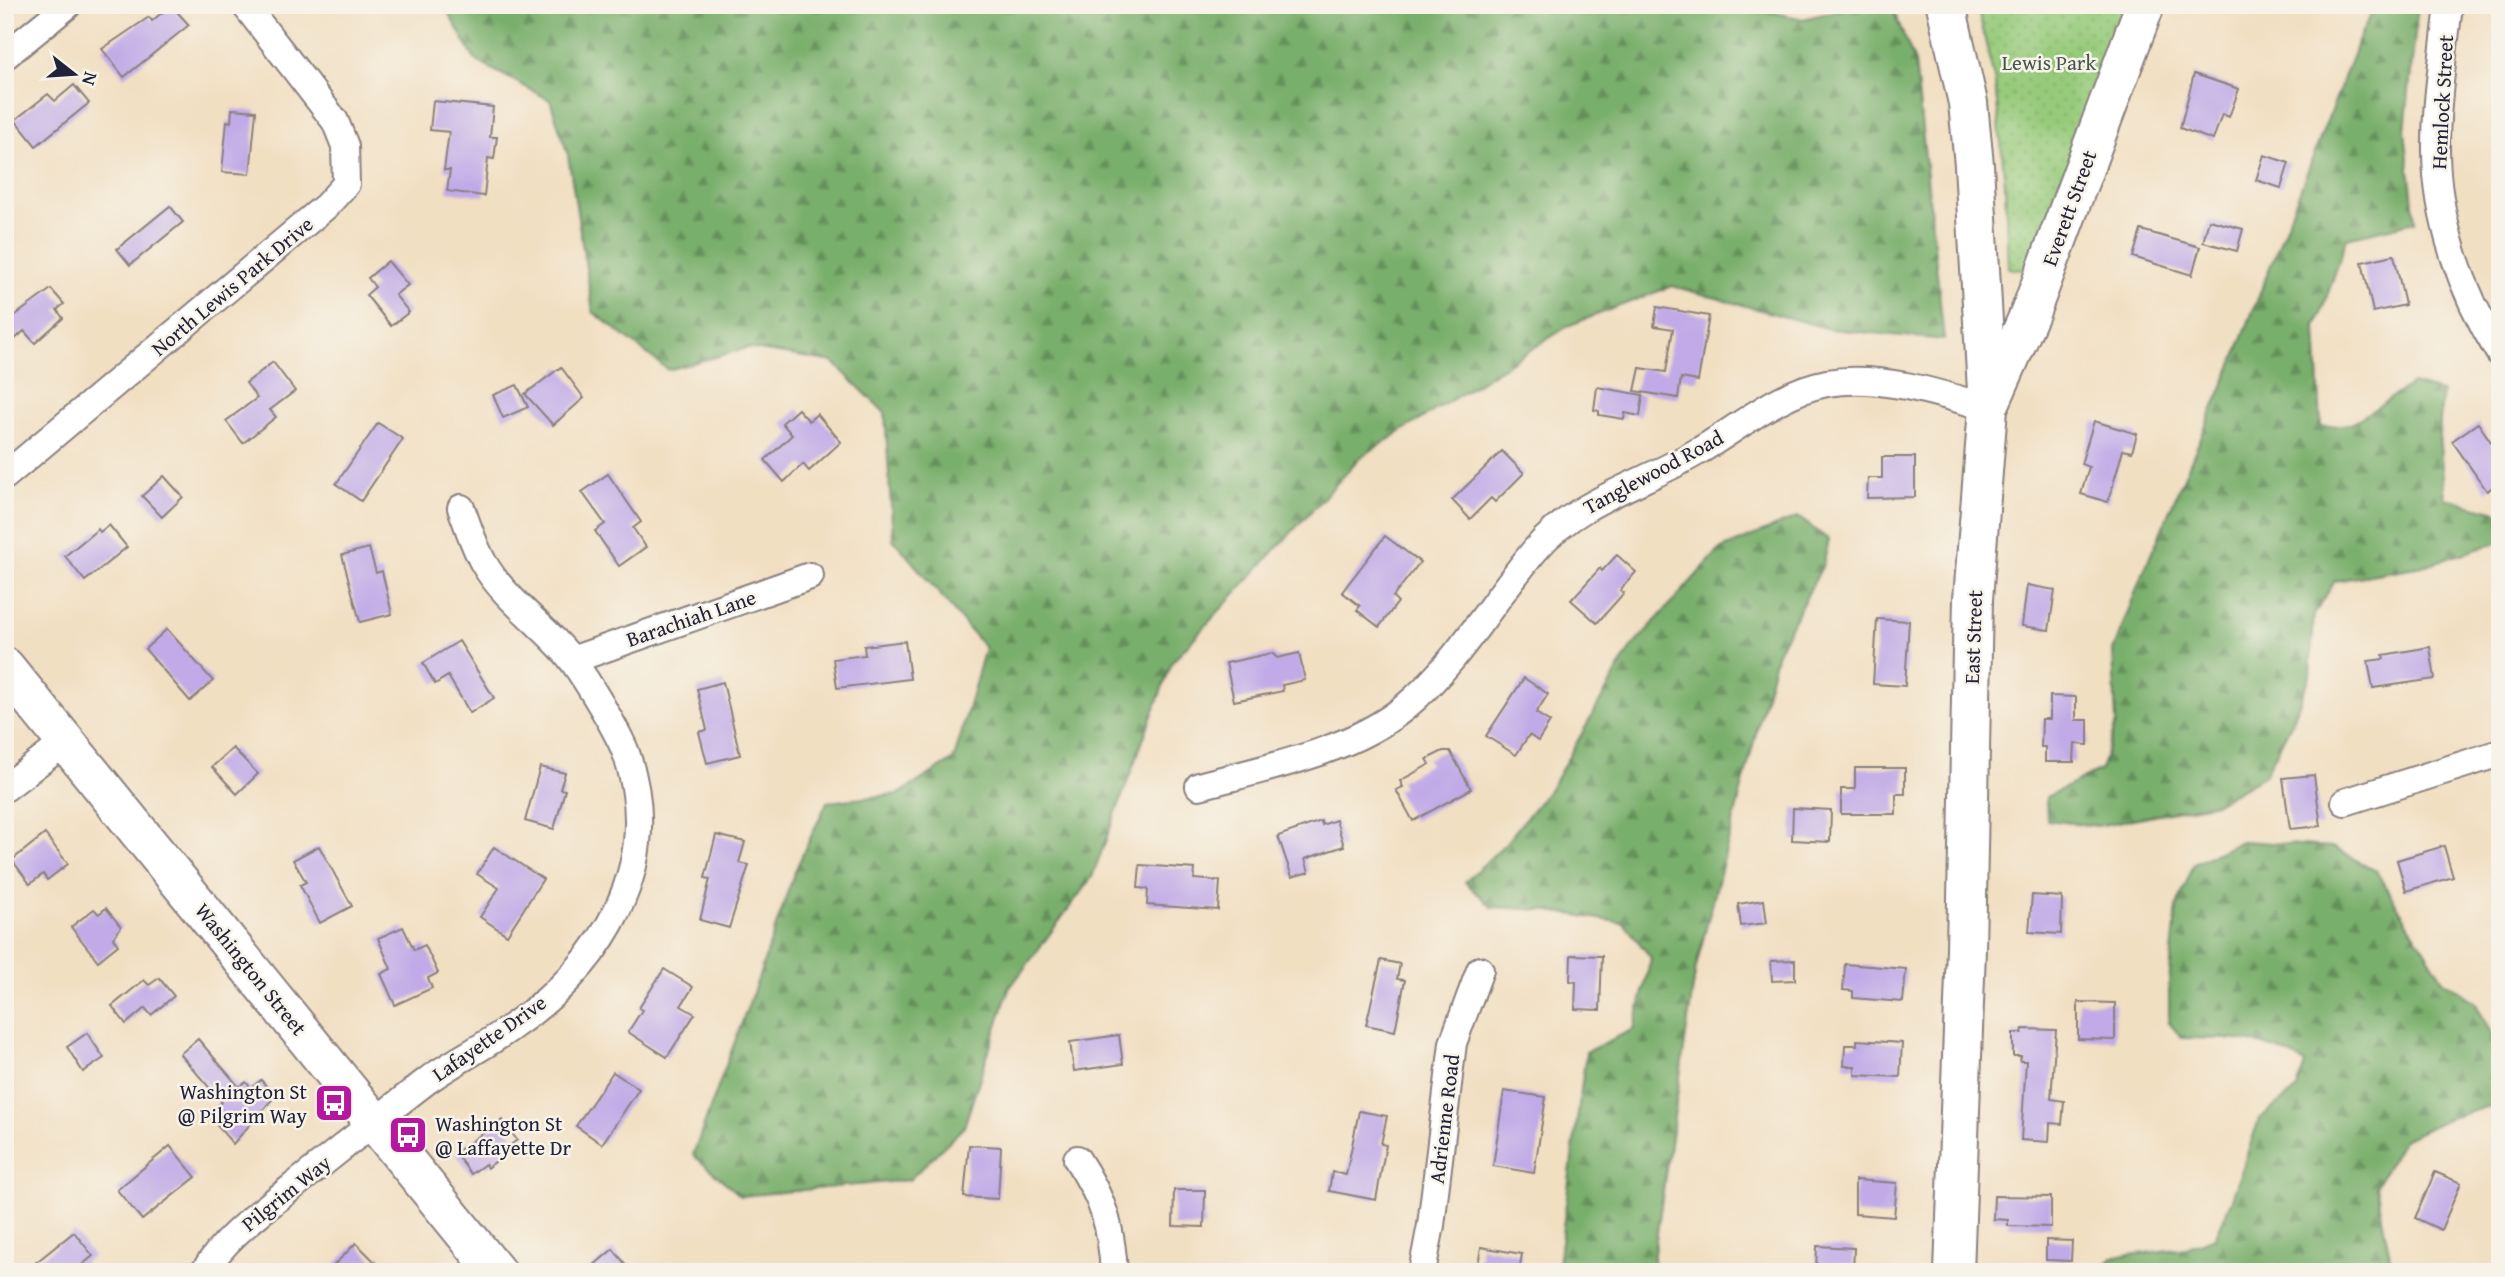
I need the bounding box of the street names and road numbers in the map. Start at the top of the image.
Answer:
street label: Hemlock Street [2423,33,2461,170]
street label: Everett Street [2034,145,2104,270]
street label: North Lewis Park Drive [144,209,320,363]
street label: Tanglewood Road [1577,422,1729,522]
street label: Barachiah Lane [622,581,760,655]
street label: East Street [1956,589,1990,685]
street label: Washington Street [188,896,315,1043]
street label: Lafayette Drive [426,987,553,1089]
street label: Adrienne Road [1421,1052,1467,1186]
street label: Pilgrim Way [235,1147,338,1239]

